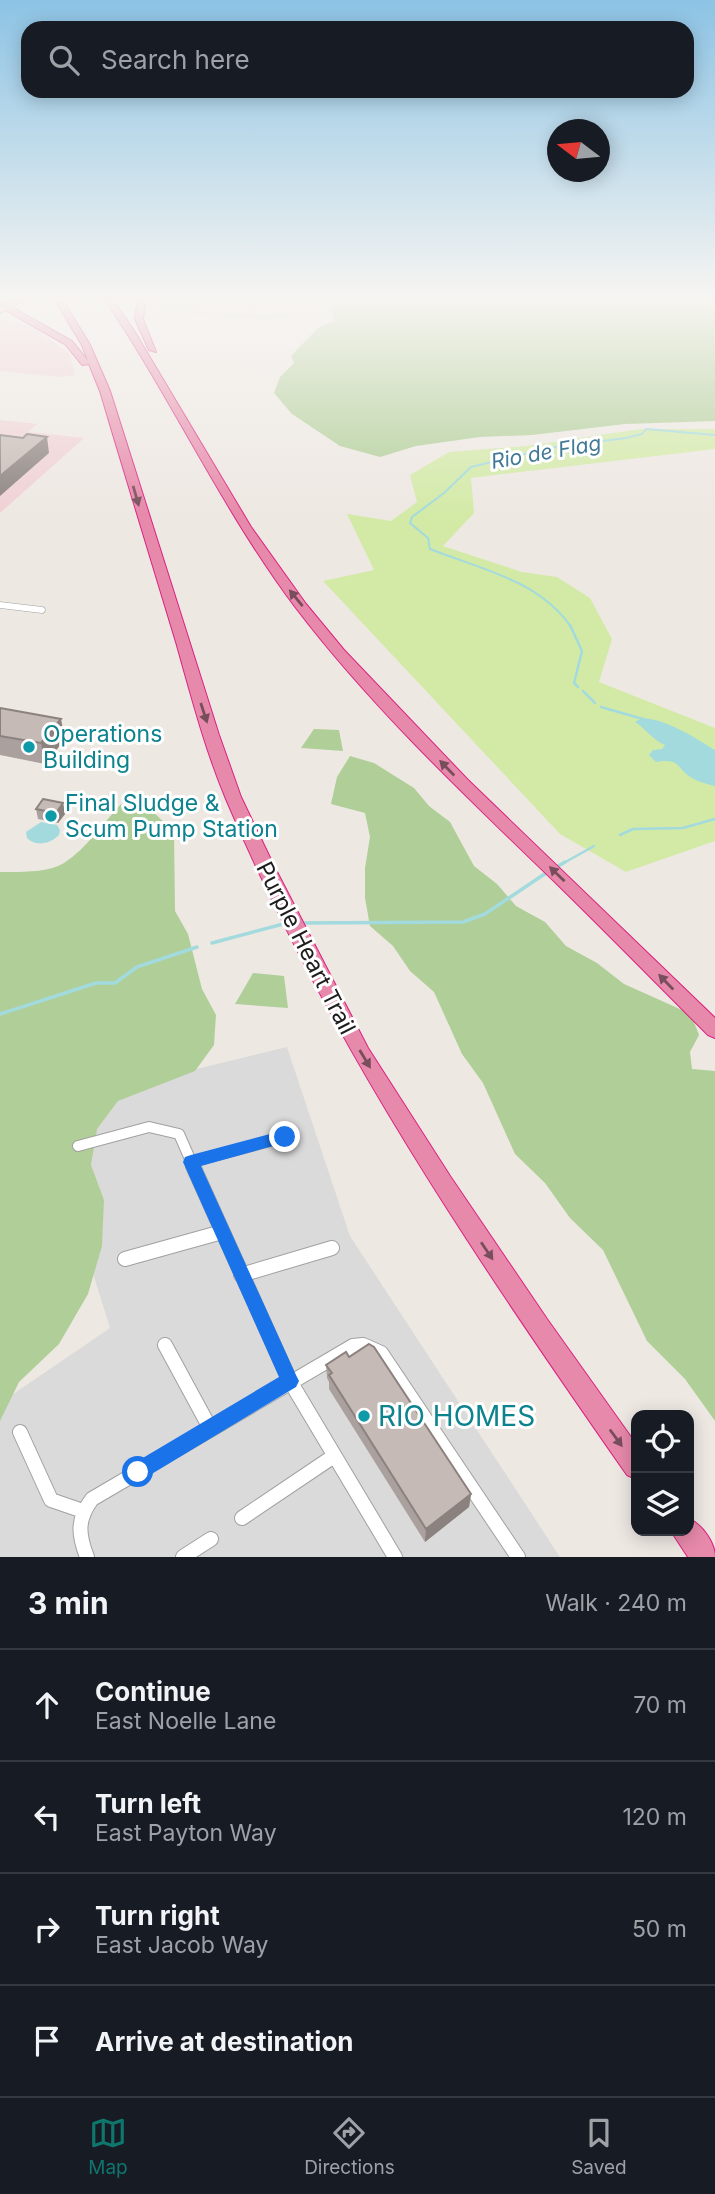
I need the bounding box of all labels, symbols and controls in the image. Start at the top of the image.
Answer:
search box [21,21,694,98]
icon: search [45,41,83,79]
text: Search here [101,44,250,75]
north arrow [547,119,610,182]
water label: Rio de Flag [489,430,603,474]
one-way arrow [131,486,141,507]
one-way arrow [288,589,303,607]
one-way arrow [199,703,210,724]
place label: Operations Building [43,720,162,774]
marker: Operations Building [21,739,37,755]
one-way arrow [438,759,455,776]
place label: Final Sludge & Scum Pump Station [65,789,278,843]
marker: Final Sludge & Scum Pump Station [43,808,59,824]
street label: Purple Heart Trail [250,857,362,1039]
one-way arrow [549,867,566,883]
one-way arrow [658,974,675,991]
one-way arrow [358,1049,371,1068]
route end [269,1121,300,1152]
one-way arrow [480,1241,493,1260]
place label: RIO HOMES [378,1399,535,1433]
marker: RIO HOMES [356,1408,372,1424]
map controls [631,1410,694,1536]
button: locate [631,1410,694,1473]
one-way arrow [609,1429,623,1447]
route start [122,1456,153,1487]
button: layers [631,1473,694,1536]
text: 3 min [28,1585,109,1621]
text: Walk · 240 m [545,1589,687,1617]
text: Continue [95,1676,211,1707]
icon: ahead [28,1686,66,1724]
text: 70 m [633,1691,687,1719]
text: East Noelle Lane [95,1707,276,1735]
text: Turn left [95,1788,201,1819]
icon: left [28,1798,66,1836]
text: 120 m [622,1803,687,1831]
text: East Payton Way [95,1819,277,1847]
text: Turn right [95,1900,220,1931]
icon: right [28,1910,66,1948]
text: 50 m [632,1915,687,1943]
text: East Jacob Way [95,1931,268,1959]
icon: arrive [28,2022,66,2060]
text: Arrive at destination [95,2026,354,2057]
tab: Map [88,2114,128,2179]
tab: Directions [304,2114,395,2179]
tab: Saved [571,2114,627,2179]

